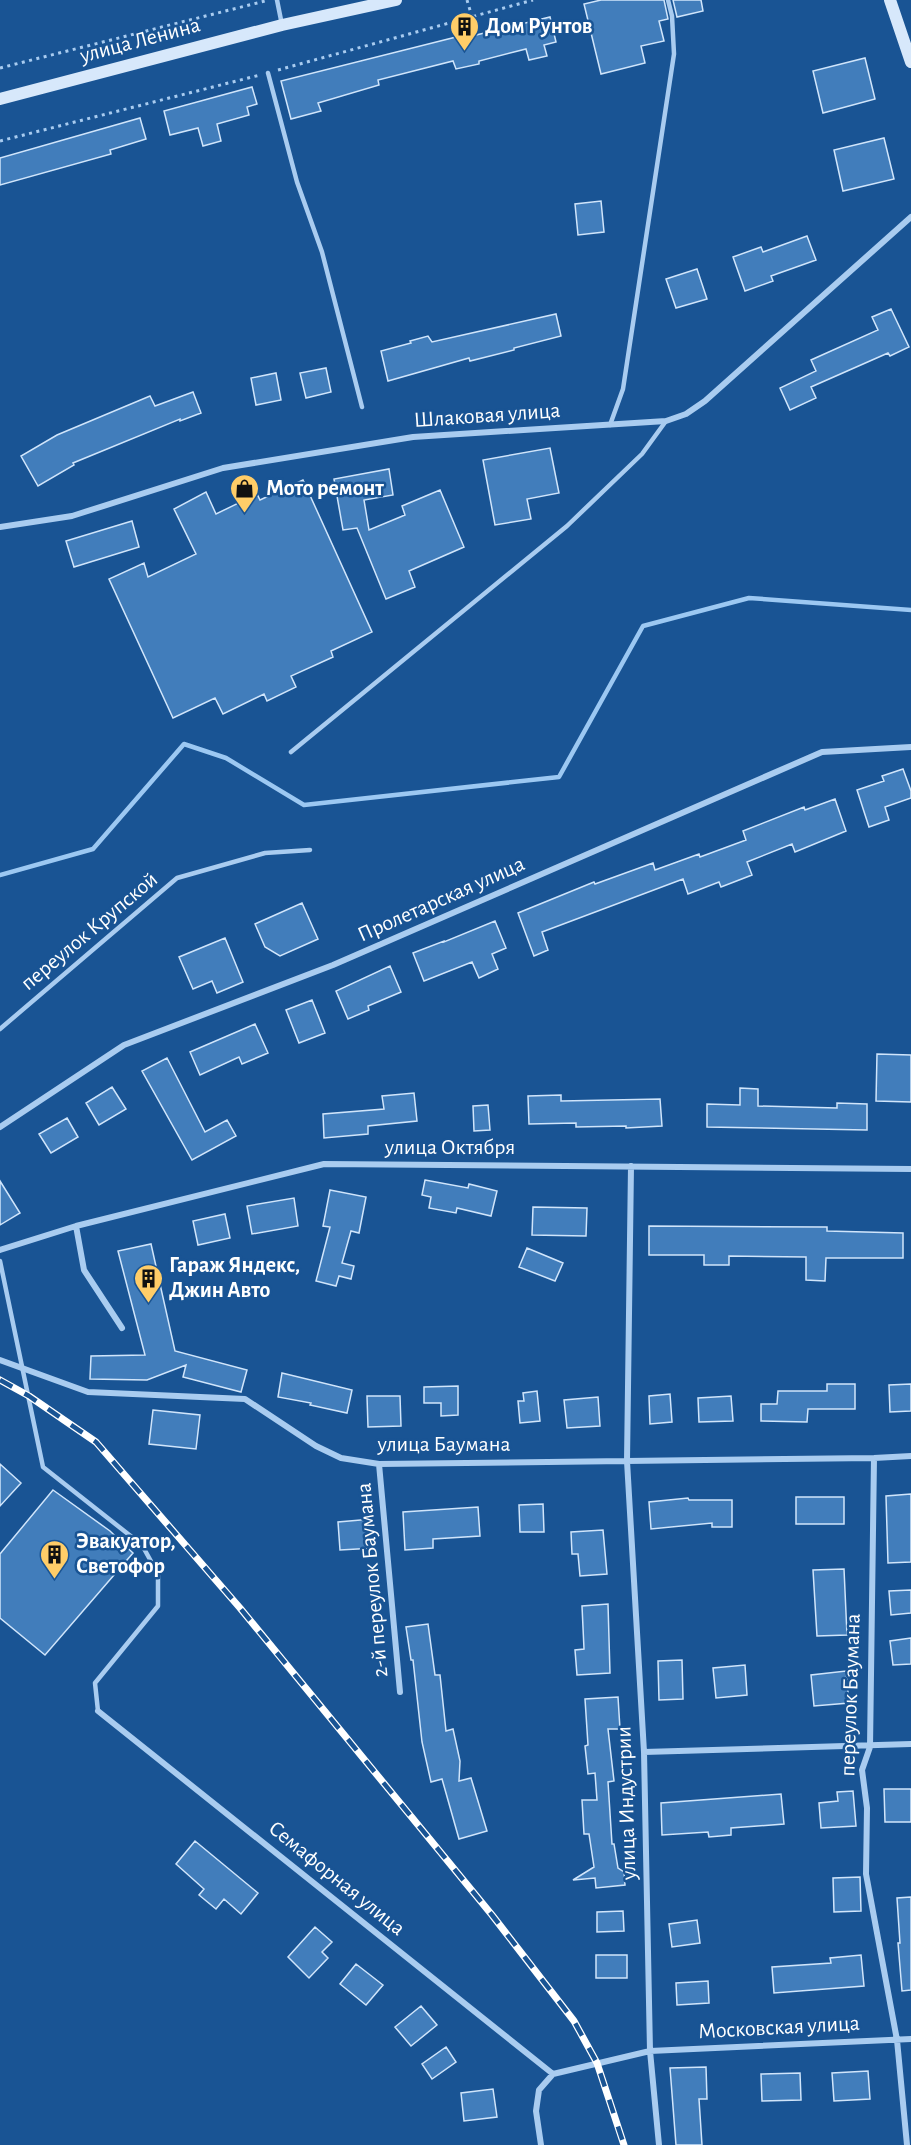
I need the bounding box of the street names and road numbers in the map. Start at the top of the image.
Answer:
street label: улица Ленина [77,13,203,67]
street label: Шлаковая улица [413,399,561,431]
street label: Пролетарская улица [354,852,528,946]
street label: переулок Крупской [16,868,162,994]
street label: улица Октября [384,1136,515,1158]
street label: улица Баумана [377,1433,510,1455]
street label: 2-й переулок Баумана [353,1482,391,1678]
street label: переулок Баумана [836,1613,864,1777]
street label: улица Индустрии [612,1726,640,1881]
street label: Семафорная улица [265,1816,409,1940]
street label: Московская улица [698,2012,860,2042]

